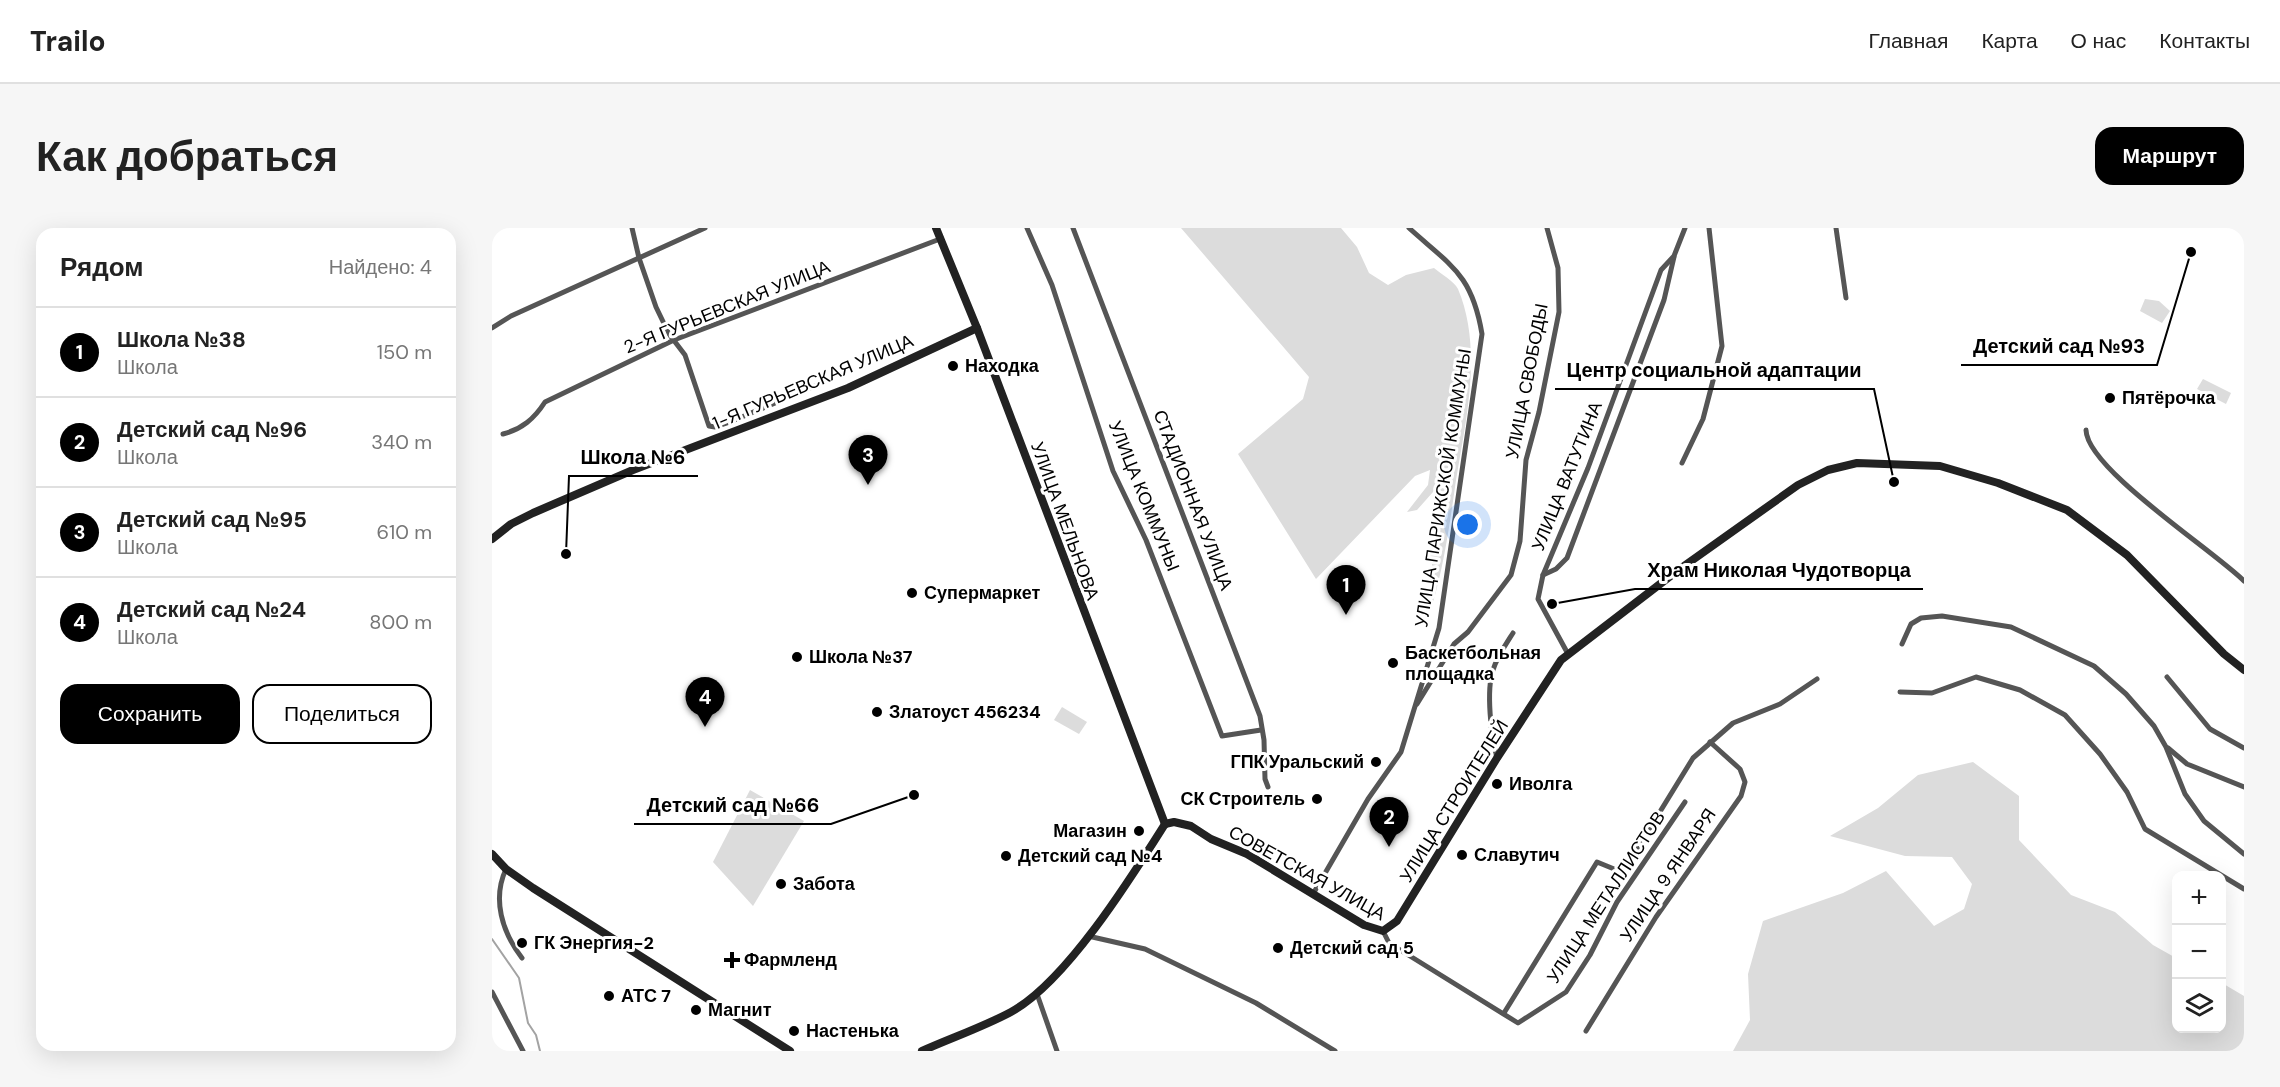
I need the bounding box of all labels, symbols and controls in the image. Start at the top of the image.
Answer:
text: Trailo [30,23,106,60]
text: Главная [1868,27,1948,55]
text: Карта [1981,27,2038,55]
text: О нас [2071,27,2126,55]
text: Контакты [2159,27,2250,55]
button: Маршрут [2095,127,2244,185]
text: Как добраться [36,129,338,184]
text: Рядом [60,250,143,284]
text: Найдено: 4 [329,254,432,280]
street label: 2-Я ГУРЬЕВСКАЯ УЛИЦА [620,255,834,359]
street label: УЛИЦА СВОБОДЫ [1500,301,1554,461]
text: Школа №38 [117,325,246,354]
callout: Детский сад №93 [1961,327,2157,365]
street label: 1-Я ГУРЬЕВСКАЯ УЛИЦА [709,329,917,435]
text: Детский сад №93 [1973,333,2145,359]
text: 1 [76,339,83,365]
text: 150 m [377,339,432,365]
street label: УЛИЦА ПАРИЖСКОЙ КОММУНЫ [1409,347,1477,629]
callout: Центр социальной адаптации [1555,351,1874,389]
text: Школа [117,354,178,380]
place label: Находка [965,354,1040,378]
text: Центр социальной адаптации [1567,357,1861,383]
marker: Находка [946,359,960,373]
place label: Пятёрочка [2122,386,2216,410]
marker: Пятёрочка [2103,391,2117,405]
street label: УЛИЦА ВАТУТИНА [1526,398,1608,554]
street label: СТАДИОННАЯ УЛИЦА [1148,406,1238,594]
text: Детский сад №96 [117,415,307,444]
street label: УЛИЦА КОММУНЫ [1103,417,1185,575]
text: 2 [74,429,85,455]
text: 340 m [371,429,432,455]
pin: 3 [848,436,887,485]
callout: Школа №6 [569,438,698,476]
street label: УЛИЦА МЕЛЬНОВА [1025,439,1105,603]
text: Школа [117,444,178,470]
text: Школа №6 [580,444,686,470]
text: Детский сад №95 [117,505,307,534]
your location [1453,510,1482,539]
text: 3 [73,519,86,545]
text: 610 m [376,519,432,545]
text: Школа [117,534,178,560]
callout: Храм Николая Чудотворца [1635,551,1923,589]
text: Храм Николая Чудотворца [1647,557,1912,583]
pin: 1 [1326,566,1366,615]
place label: Супермаркет [924,581,1041,605]
marker: Супермаркет [905,586,919,600]
text: Детский сад №24 [117,595,306,624]
text: 4 [73,609,86,635]
text: 800 m [369,609,432,635]
text: Школа [117,624,178,650]
place label: Баскетбольная площадка [1405,641,1541,686]
place label: Школа №37 [809,645,913,669]
marker: Школа №37 [790,650,804,664]
marker: Баскетбольная площадка [1386,656,1400,670]
pin: 4 [686,678,724,727]
button: Сохранить [60,684,240,744]
button: Поделиться [252,684,432,744]
place label: Златоуст 456234 [889,700,1041,724]
marker: Златоуст 456234 [870,705,884,719]
street label: УЛИЦА СТРОИТЕЛЕЙ [1394,715,1514,887]
place label: ГПК Уральский [1230,750,1364,774]
marker: ГПК Уральский [1369,755,1383,769]
place label: Иволга [1509,772,1573,796]
marker: Иволга [1490,777,1504,791]
callout: Детский сад №66 [634,786,831,824]
place label: СК Строитель [1181,787,1305,811]
text: Детский сад №66 [647,792,819,818]
marker: СК Строитель [1310,792,1324,806]
pin: 2 [1370,798,1408,847]
street label: УЛИЦА 9 ЯНВАРЯ [1614,804,1722,946]
street label: УЛИЦА МЕТАЛЛИСТОВ [1541,806,1671,988]
place label: Магазин [1053,819,1127,843]
street label: СОВЕТСКАЯ УЛИЦА [1224,820,1390,926]
marker: Магазин [1132,824,1146,838]
place label: Славутич [1474,843,1560,867]
place label: Детский сад №4 [1018,844,1163,868]
marker: Славутич [1455,848,1469,862]
marker: Детский сад №4 [999,849,1013,863]
map controls [2172,871,2226,1033]
button: + [2172,871,2226,925]
place label: Забота [793,872,856,896]
marker: Забота [774,877,788,891]
button: − [2172,925,2226,979]
place label: ГК Энергия-2 [534,931,654,955]
marker: ГК Энергия-2 [515,936,529,950]
place label: Детский сад 5 [1290,936,1414,960]
marker: Детский сад 5 [1271,941,1285,955]
place label: Фармленд [744,948,838,972]
marker: Фармленд [725,953,739,967]
button: layers [2172,979,2226,1033]
place label: АТС 7 [621,984,671,1008]
marker: АТС 7 [602,989,616,1003]
place label: Магнит [708,998,772,1022]
marker: Магнит [689,1003,703,1017]
place label: Настенька [806,1019,900,1043]
marker: Настенька [787,1024,801,1038]

